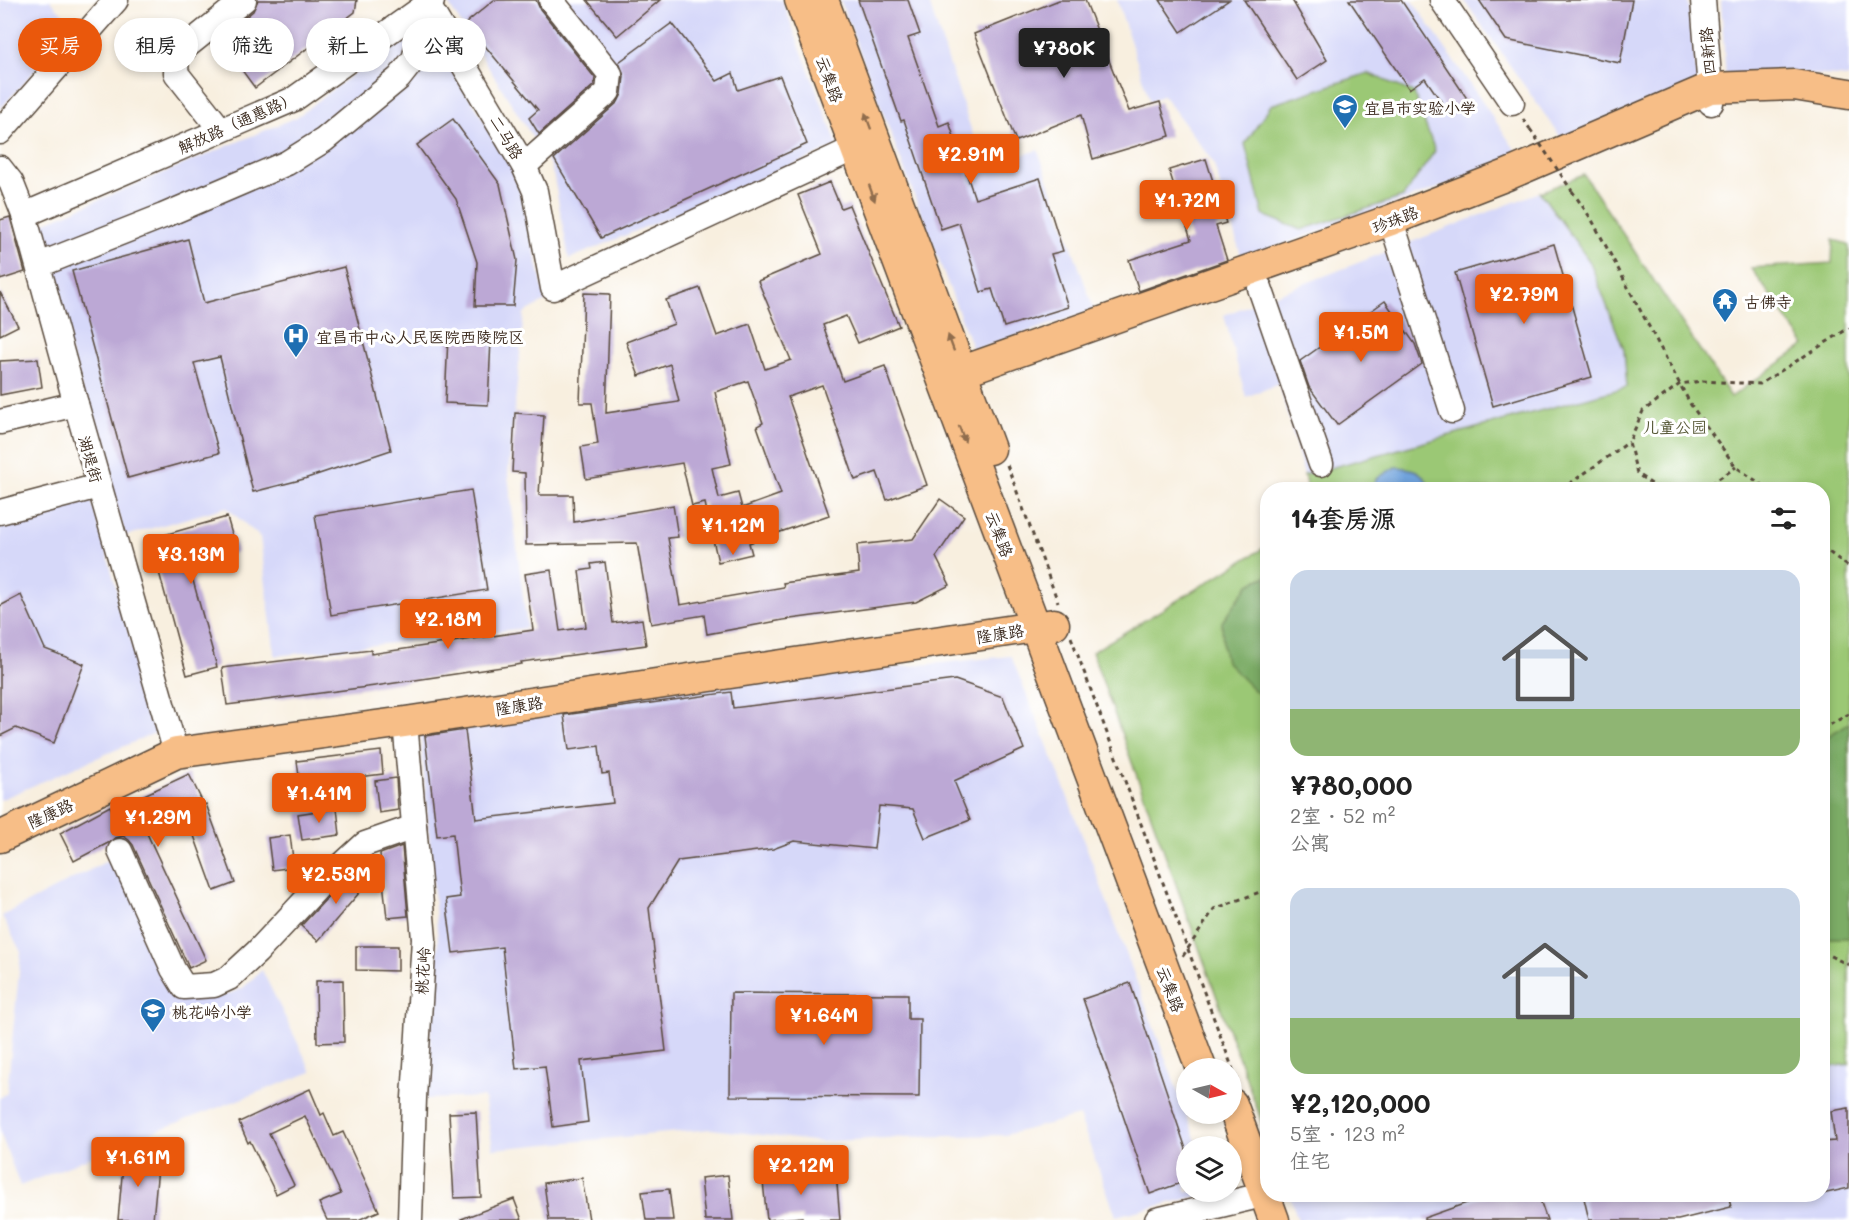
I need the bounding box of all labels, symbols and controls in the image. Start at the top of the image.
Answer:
chip: 买房 [18,18,102,72]
chip: 租房 [114,18,198,72]
chip: 筛选 [210,18,294,72]
chip: 新上 [306,18,390,72]
chip: 公寓 [402,18,486,72]
street label: 四新路 [1694,26,1720,76]
pin: ¥780K [1022,28,1106,79]
text: ¥780K [1033,34,1095,60]
street label: 云集路 [812,53,848,105]
street label: 解放路（通惠路） [174,86,300,158]
school or university icon: 宜昌市实验小学 [1330,92,1360,130]
place label: 宜昌市实验小学 [1364,97,1476,118]
street label: 二马路 [486,111,528,163]
one-way arrow [862,112,872,130]
pin: ¥2.91M [922,134,1020,185]
text: ¥2.91M [937,140,1005,166]
pin: ¥1.72M [1138,180,1236,231]
one-way arrow [867,184,877,202]
text: ¥1.72M [1154,186,1220,212]
street label: 珍珠路 [1369,201,1421,237]
pin: ¥2.79M [1475,274,1573,325]
text: ¥2.79M [1489,280,1559,306]
temple icon: 古佛寺 [1710,286,1740,324]
place label: 古佛寺 [1744,291,1792,312]
pin: ¥1.5M [1319,312,1403,363]
text: ¥1.5M [1333,318,1389,344]
hospital icon: 宜昌市中心人民医院西陵院区 [281,321,311,359]
place label: 宜昌市中心人民医院西陵院区 [316,326,524,347]
one-way arrow [945,334,955,352]
park label: 儿童公园 [1643,416,1707,437]
one-way arrow [957,426,967,444]
street label: 湖堤街 [74,433,108,485]
text: 14套房源 [1290,501,1396,535]
icon: filters [1767,502,1800,535]
pin: ¥1.12M [684,505,782,556]
street label: 云集路 [982,508,1018,560]
text: ¥1.12M [701,511,765,537]
pin: ¥3.13M [142,534,240,585]
text: ¥3.13M [157,540,225,566]
pin: ¥2.18M [399,599,497,650]
text: ¥2.18M [414,605,482,631]
icon: home [1491,609,1599,717]
street label: 隆康路 [975,619,1025,647]
street label: 隆康路 [494,691,544,719]
text: ¥780,000 [1290,768,1413,802]
pin: ¥1.41M [270,773,368,824]
text: ¥1.41M [286,779,352,805]
street label: 隆康路 [24,793,76,833]
pin: ¥1.29M [109,797,207,848]
text: 2室 · 52 m² [1290,802,1395,828]
text: ¥1.29M [124,803,192,829]
text: 公寓 [1290,829,1330,855]
pin: ¥2.53M [287,854,385,905]
text: ¥2.53M [301,860,371,886]
icon: home [1491,927,1599,1035]
street label: 桃花岭 [410,946,434,996]
street label: 云集路 [1153,963,1189,1015]
pin: ¥1.64M [775,995,873,1046]
school or university icon: 桃花岭小学 [138,996,168,1034]
place label: 桃花岭小学 [172,1001,252,1022]
text: ¥1.64M [789,1001,859,1027]
north arrow [1176,1058,1242,1124]
map controls [1176,1058,1242,1202]
text: ¥2,120,000 [1290,1086,1430,1120]
text: 5室 · 123 m² [1290,1120,1405,1146]
button: layers [1176,1136,1242,1202]
pin: ¥1.61M [89,1137,187,1188]
text: ¥1.61M [105,1143,171,1169]
pin: ¥2.12M [752,1145,850,1196]
text: 住宅 [1290,1147,1330,1173]
text: ¥2.12M [768,1151,834,1177]

